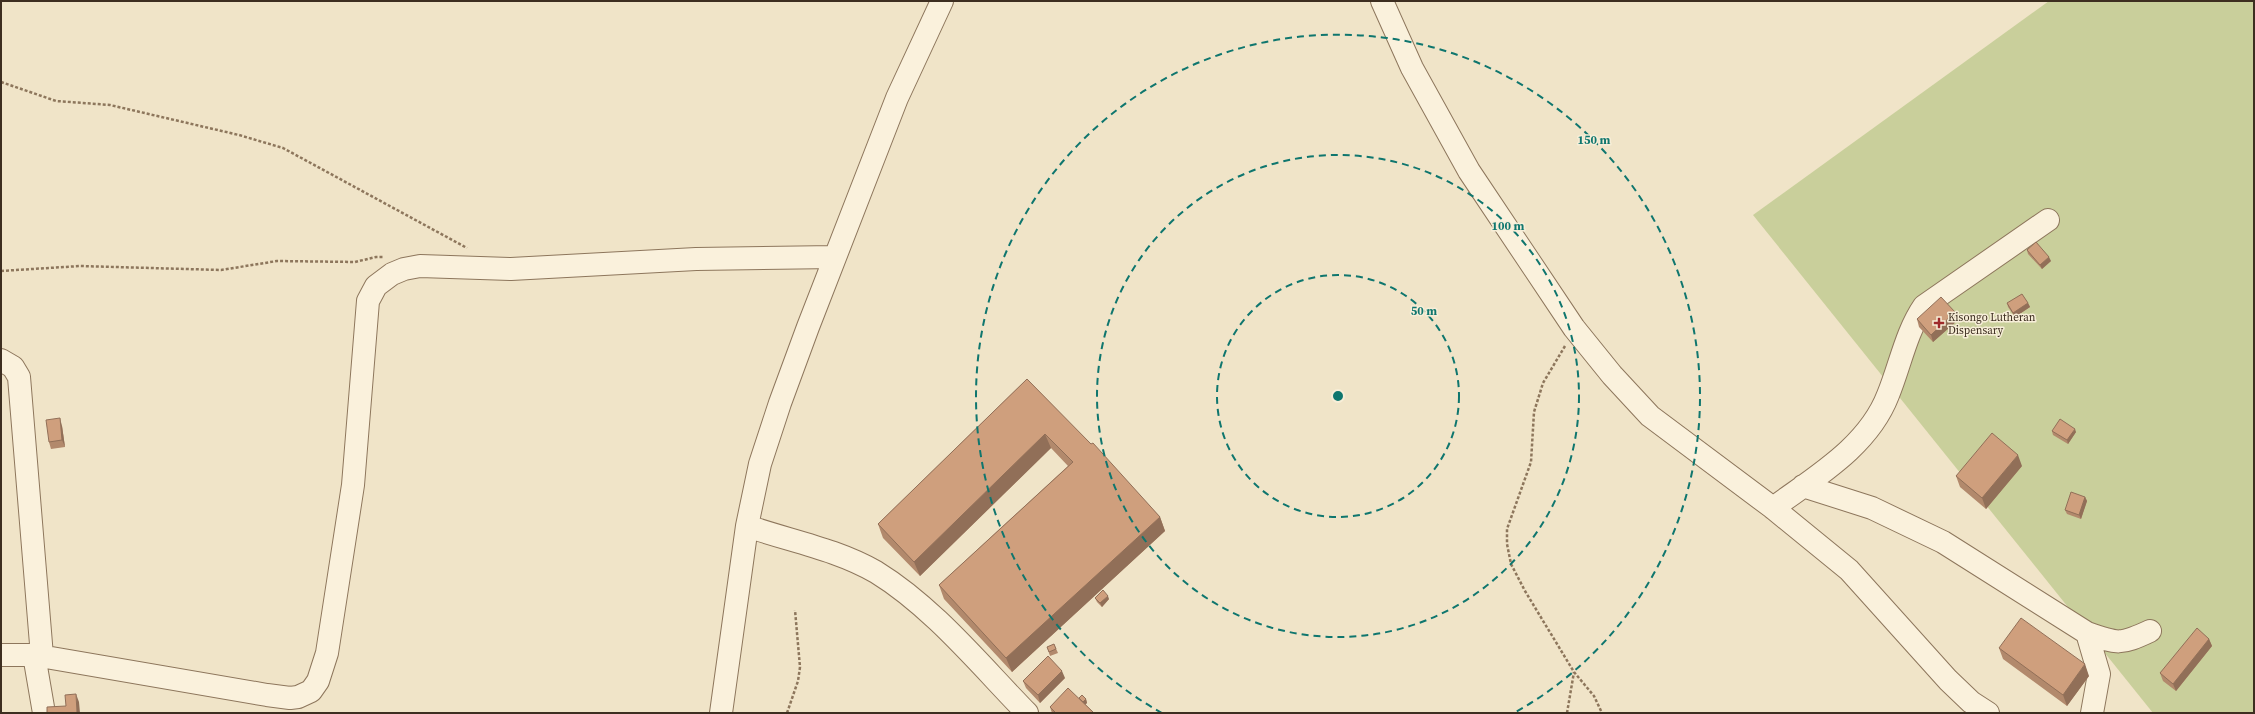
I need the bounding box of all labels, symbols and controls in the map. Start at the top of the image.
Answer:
text: 150 m [1578,132,1611,148]
text: 100 m [1492,218,1525,234]
text: 50 m [1411,303,1437,319]
place label: Kisongo Lutheran Dispensary [1948,310,2036,338]
marker: Kisongo Lutheran Dispensary [1933,317,1945,329]
centre of rings [1331,389,1345,403]

